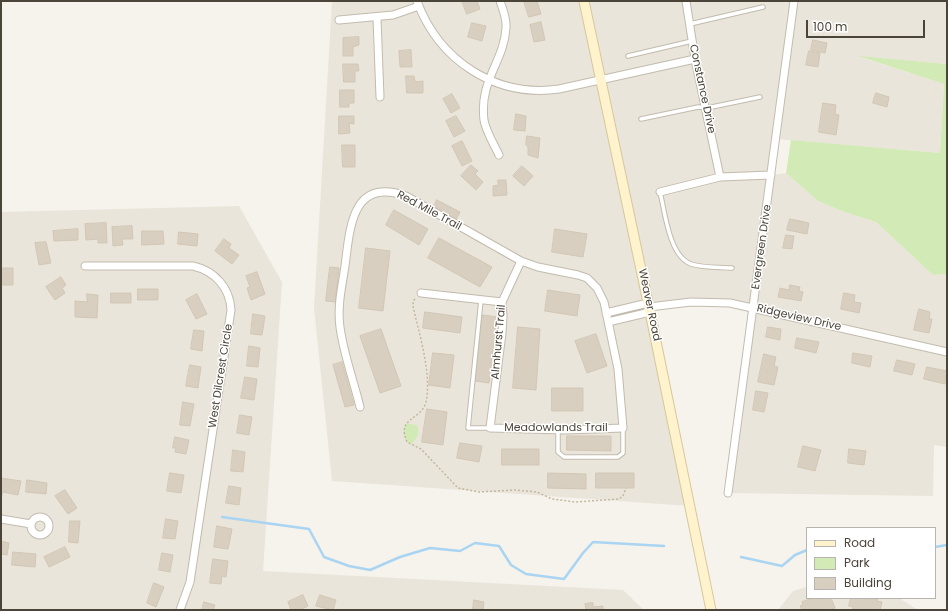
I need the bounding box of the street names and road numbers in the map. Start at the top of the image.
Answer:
street label: Constance Drive [686,43,718,135]
street label: Red Mile Trail [394,188,464,234]
street label: Evergreen Drive [750,204,774,290]
street label: Weaver Road [635,268,663,342]
street label: Ridgeview Drive [755,302,843,334]
street label: Almhurst Trail [489,304,509,380]
street label: West Dilcrest Circle [206,323,236,429]
street label: Meadowlands Trail [504,421,608,435]

